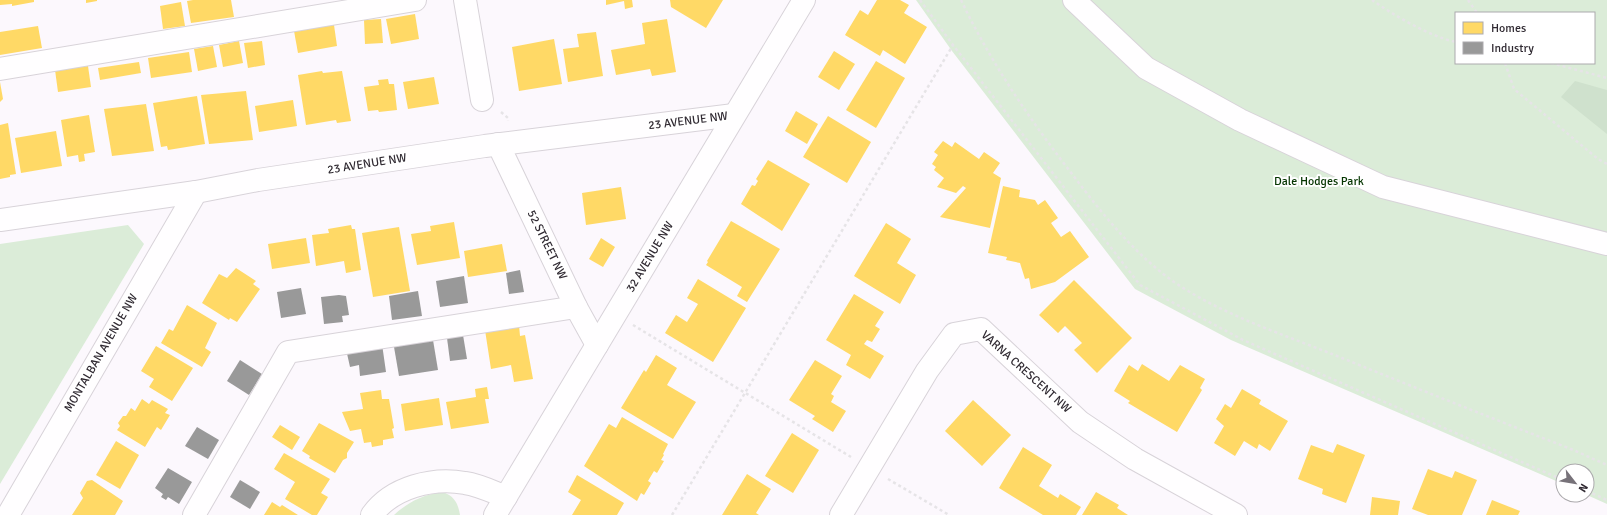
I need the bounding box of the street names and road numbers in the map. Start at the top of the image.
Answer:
street label: 23 AVENUE NW [647,109,729,133]
street label: 23 AVENUE NW [326,150,408,178]
street label: 52 STREET NW [524,208,570,282]
street label: 32 AVENUE NW [623,219,677,295]
street label: MONTALBAN AVENUE NW [61,291,141,415]
street label: VARNA CRESCENT NW [978,328,1074,416]

